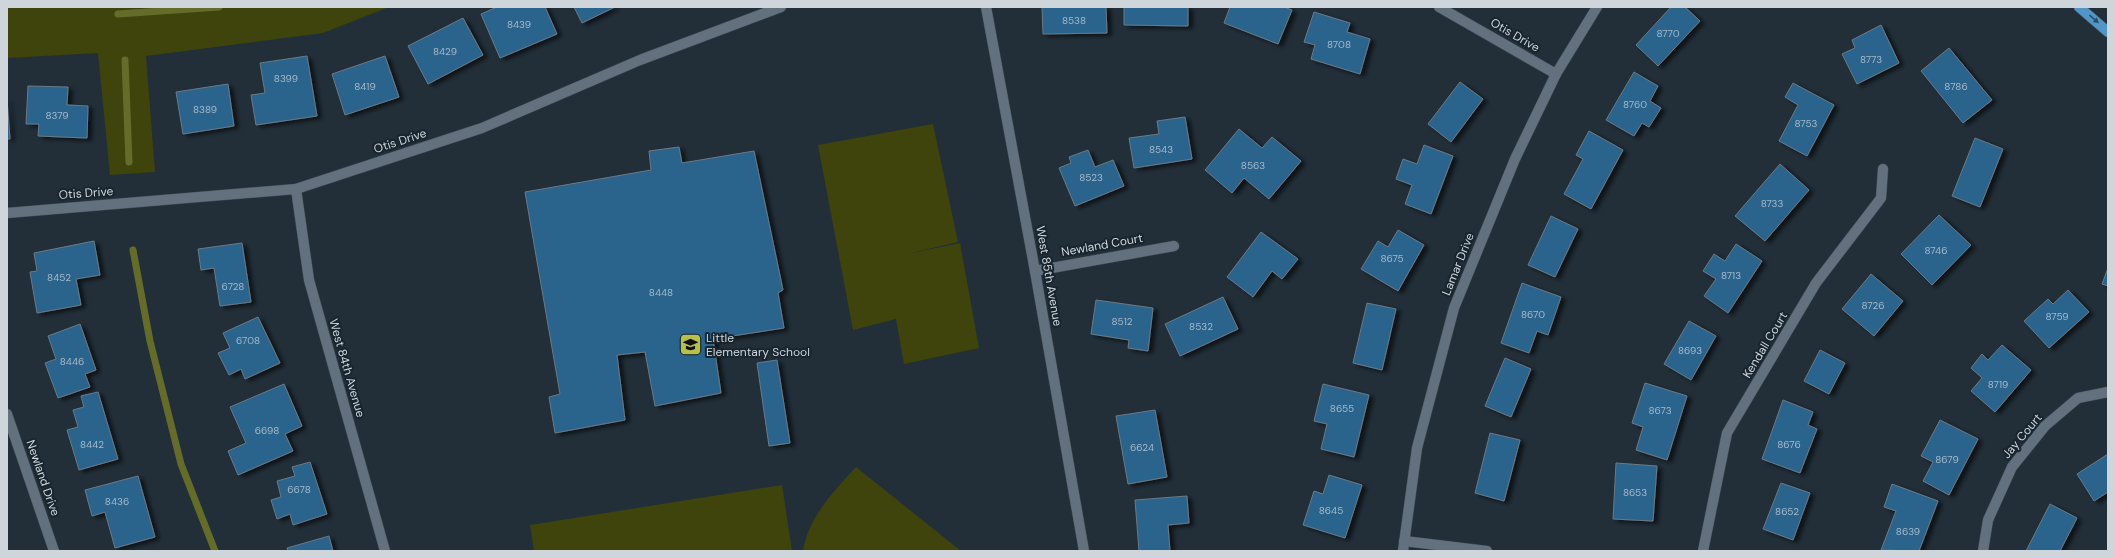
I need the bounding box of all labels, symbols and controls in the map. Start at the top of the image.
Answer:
house number: 8538 [1062,14,1086,27]
street label: Otis Drive [1487,14,1543,56]
one-way arrow [2088,15,2099,24]
house number: 8439 [507,18,531,31]
house number: 8770 [1656,27,1680,40]
house number: 8708 [1327,38,1351,51]
house number: 8429 [433,45,457,58]
house number: 8773 [1860,53,1882,66]
house number: 8399 [274,72,298,85]
house number: 8419 [354,80,376,93]
house number: 8786 [1944,80,1968,93]
house number: 8760 [1623,98,1647,111]
house number: 8389 [193,103,217,116]
house number: 8379 [45,109,69,122]
house number: 8753 [1795,117,1818,130]
street label: Otis Drive [372,125,429,157]
house number: 8543 [1149,143,1173,156]
house number: 8563 [1241,159,1265,172]
house number: 8523 [1079,171,1103,184]
street label: Otis Drive [58,183,114,203]
house number: 8733 [1761,197,1783,210]
street label: West 85th Avenue [1032,225,1066,328]
street label: Newland Court [1060,230,1144,260]
street label: Lamar Drive [1438,230,1478,298]
house number: 8746 [1925,244,1947,257]
house number: 8675 [1380,252,1404,265]
house number: 8713 [1721,269,1741,282]
house number: 8452 [47,271,71,284]
house number: 6728 [222,280,244,293]
house number: 8448 [649,286,673,299]
house number: 8726 [1862,299,1884,312]
house number: 8670 [1521,308,1545,321]
street label: Kendall Court [1739,309,1791,381]
house number: 8759 [2046,310,2068,323]
house number: 8512 [1111,315,1133,328]
street label: West 84th Avenue [325,317,369,419]
house number: 8532 [1189,320,1213,333]
place label: Little Elementary School [706,330,810,360]
school or university icon: Little Elementary School [677,332,703,358]
house number: 6708 [236,334,260,347]
house number: 8693 [1678,344,1702,357]
house number: 8446 [60,355,84,368]
house number: 8719 [1988,378,2008,391]
house number: 8655 [1330,402,1354,415]
house number: 8673 [1648,404,1672,417]
street label: Jay Court [1999,410,2046,462]
house number: 6698 [255,424,279,437]
street label: Newland Drive [23,438,64,518]
house number: 8442 [80,438,104,451]
house number: 8676 [1777,438,1801,451]
house number: 6624 [1130,441,1154,454]
house number: 8679 [1935,453,1959,466]
house number: 6678 [287,483,311,496]
house number: 8653 [1623,486,1647,499]
house number: 8436 [105,495,129,508]
house number: 8645 [1319,504,1343,517]
house number: 8652 [1775,505,1799,518]
house number: 8639 [1896,525,1920,538]

